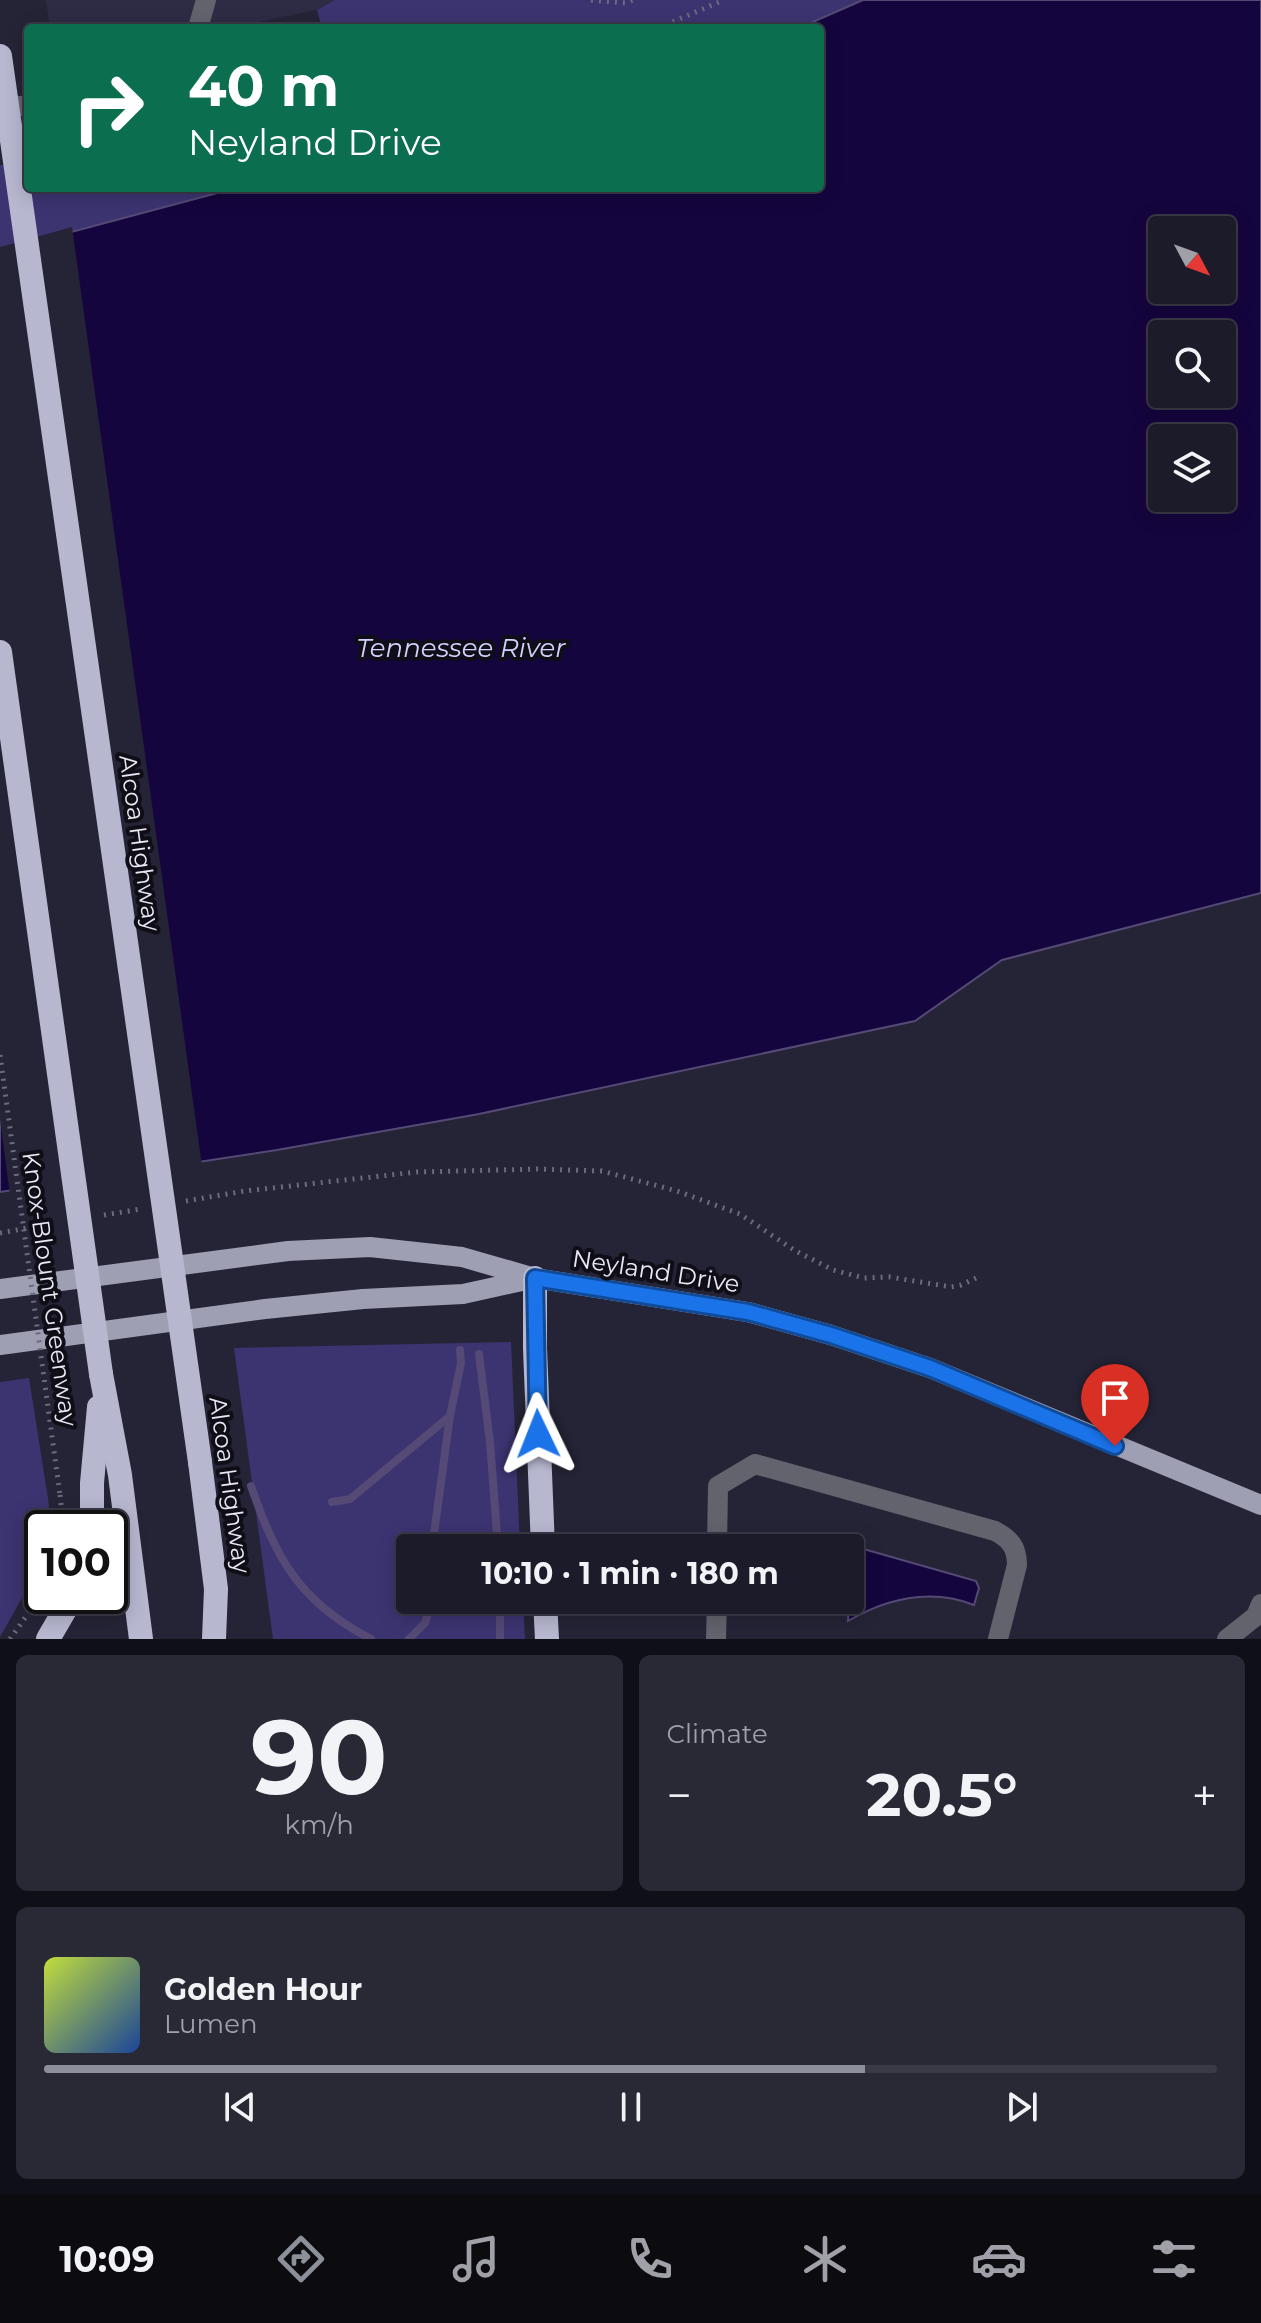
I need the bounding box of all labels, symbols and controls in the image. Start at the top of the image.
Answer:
text: 40 m [188,52,339,120]
icon: right [56,56,160,160]
text: Neyland Drive [188,120,442,164]
north arrow [1148,216,1236,304]
map controls [1148,216,1236,512]
button: search [1148,320,1236,408]
button: layers [1148,424,1236,512]
water label: Tennessee River [356,632,566,664]
street label: Alcoa Highway [113,753,167,933]
street label: Knox-Blount Greenway [16,1150,84,1428]
street label: Neyland Drive [570,1243,742,1299]
pin [1081,1364,1149,1446]
icon: arrive [1093,1376,1137,1420]
position arrow [496,1392,580,1476]
street label: Alcoa Highway [203,1395,257,1575]
speed limit sign: 100 [24,1510,128,1614]
text: 10:10 · 1 min · 180 m [481,1555,779,1592]
text: 90 [251,1693,388,1820]
text: Climate [667,1718,768,1750]
text: 20.5° [866,1758,1017,1831]
text: − [667,1768,692,1822]
text: + [1192,1768,1217,1822]
text: km/h [285,1809,354,1841]
text: Golden Hour [164,1971,362,2008]
text: Lumen [164,2008,257,2040]
icon: previous [218,2085,262,2129]
icon: pause [609,2085,653,2129]
icon: next [1000,2085,1044,2129]
icon: directions [273,2231,329,2287]
icon: music [448,2231,504,2287]
icon: phone [622,2231,678,2287]
icon: climate [797,2231,853,2287]
icon: car [971,2231,1027,2287]
icon: filters [1146,2231,1202,2287]
text: 10:09 [59,2237,155,2281]

